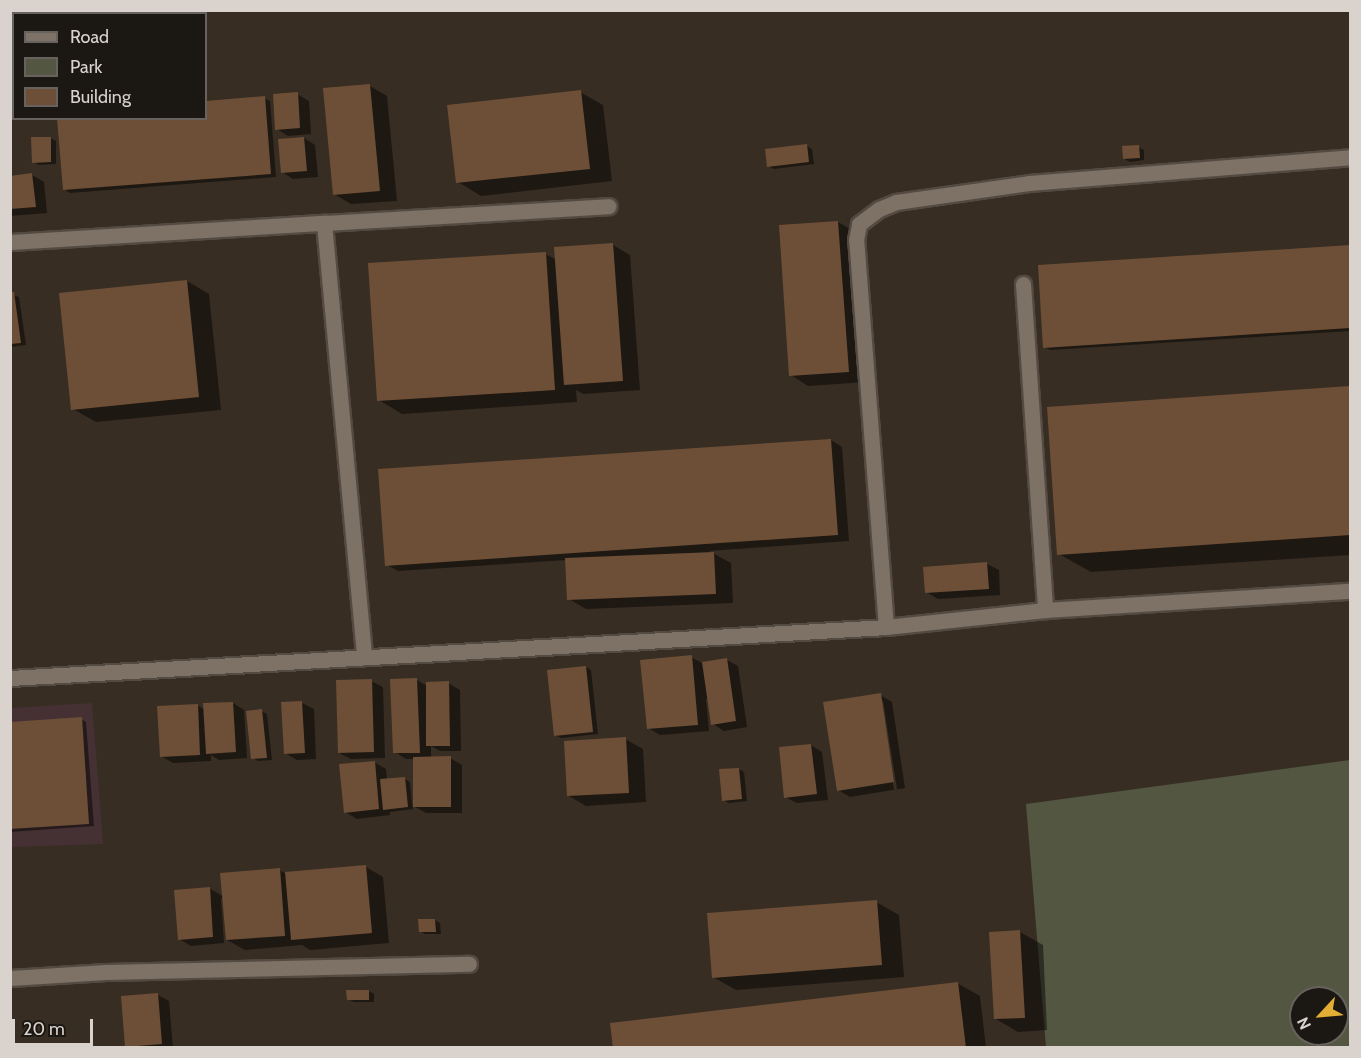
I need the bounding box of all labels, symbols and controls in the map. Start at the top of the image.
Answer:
legend [12,12,207,120]
text: Road [70,26,109,48]
text: Park [70,56,102,78]
text: Building [70,86,131,108]
north arrow [1289,986,1349,1046]
scale bar [15,1007,96,1045]
text: N [1293,1014,1315,1032]
text: 20 m [23,1018,65,1040]

